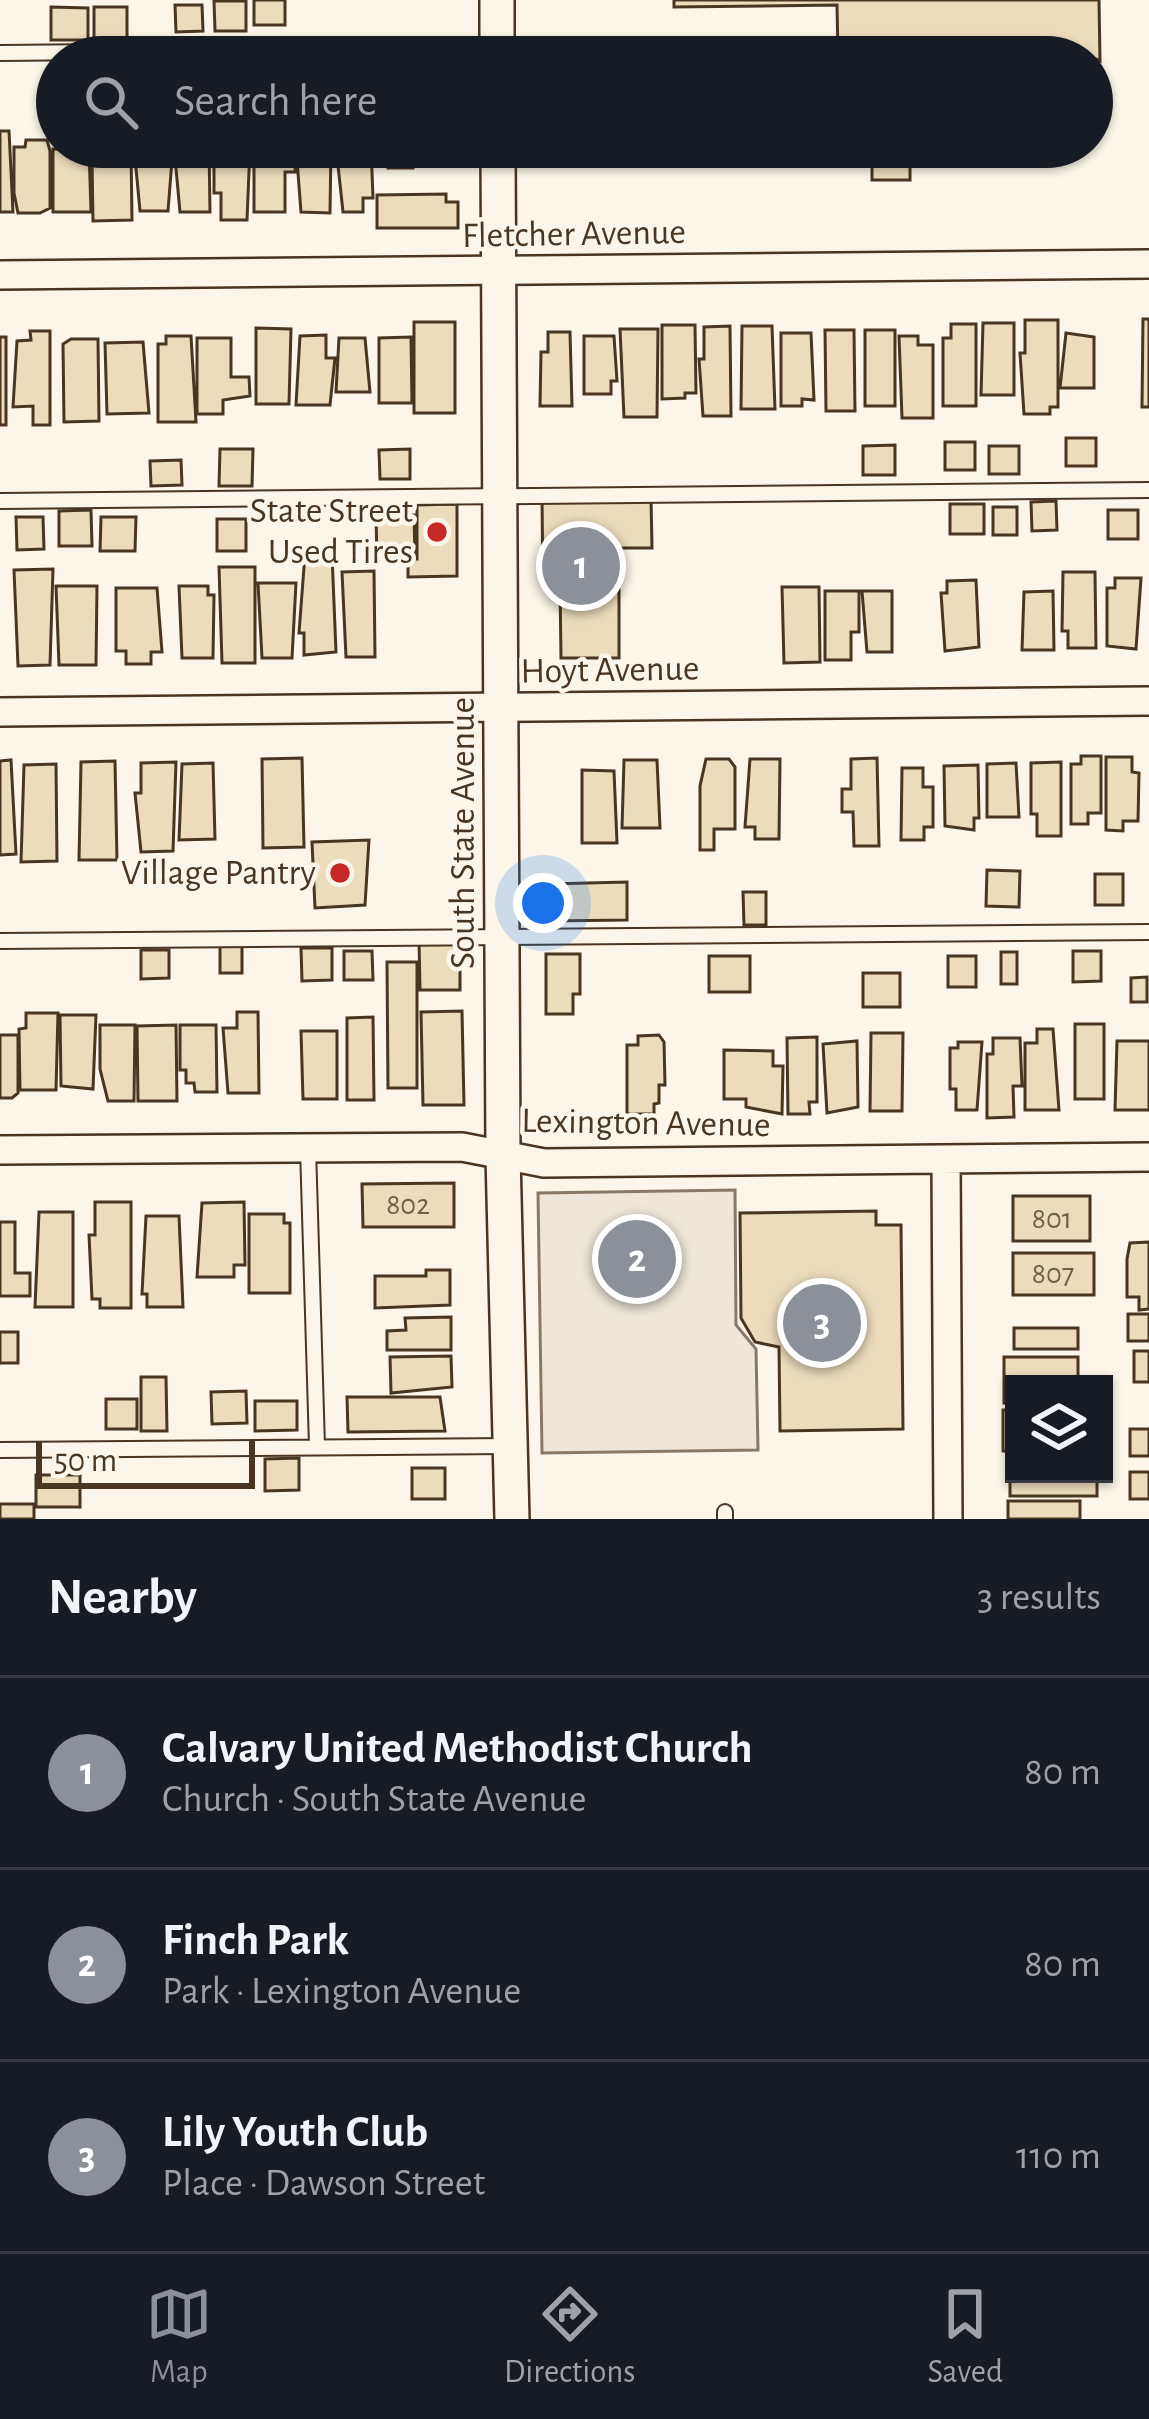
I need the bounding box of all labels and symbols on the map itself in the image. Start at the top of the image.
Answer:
street label: Fletcher Avenue [462,214,686,254]
place label: State Street Used Tires [250,493,414,570]
marker: State Street Used Tires [424,519,450,545]
pin: 1 [542,521,620,611]
street label: Hoyt Avenue [520,650,700,690]
street label: South State Avenue [445,697,481,969]
place label: Village Pantry [121,855,316,891]
marker: Village Pantry [327,860,353,886]
your location [513,873,573,933]
street label: Lexington Avenue [521,1103,771,1143]
house number: 802 [386,1190,430,1220]
house number: 801 [1032,1204,1072,1234]
pin: 2 [598,1214,676,1304]
house number: 807 [1032,1259,1074,1289]
pin: 3 [783,1278,861,1368]
scale bar [36,1435,255,1488]

